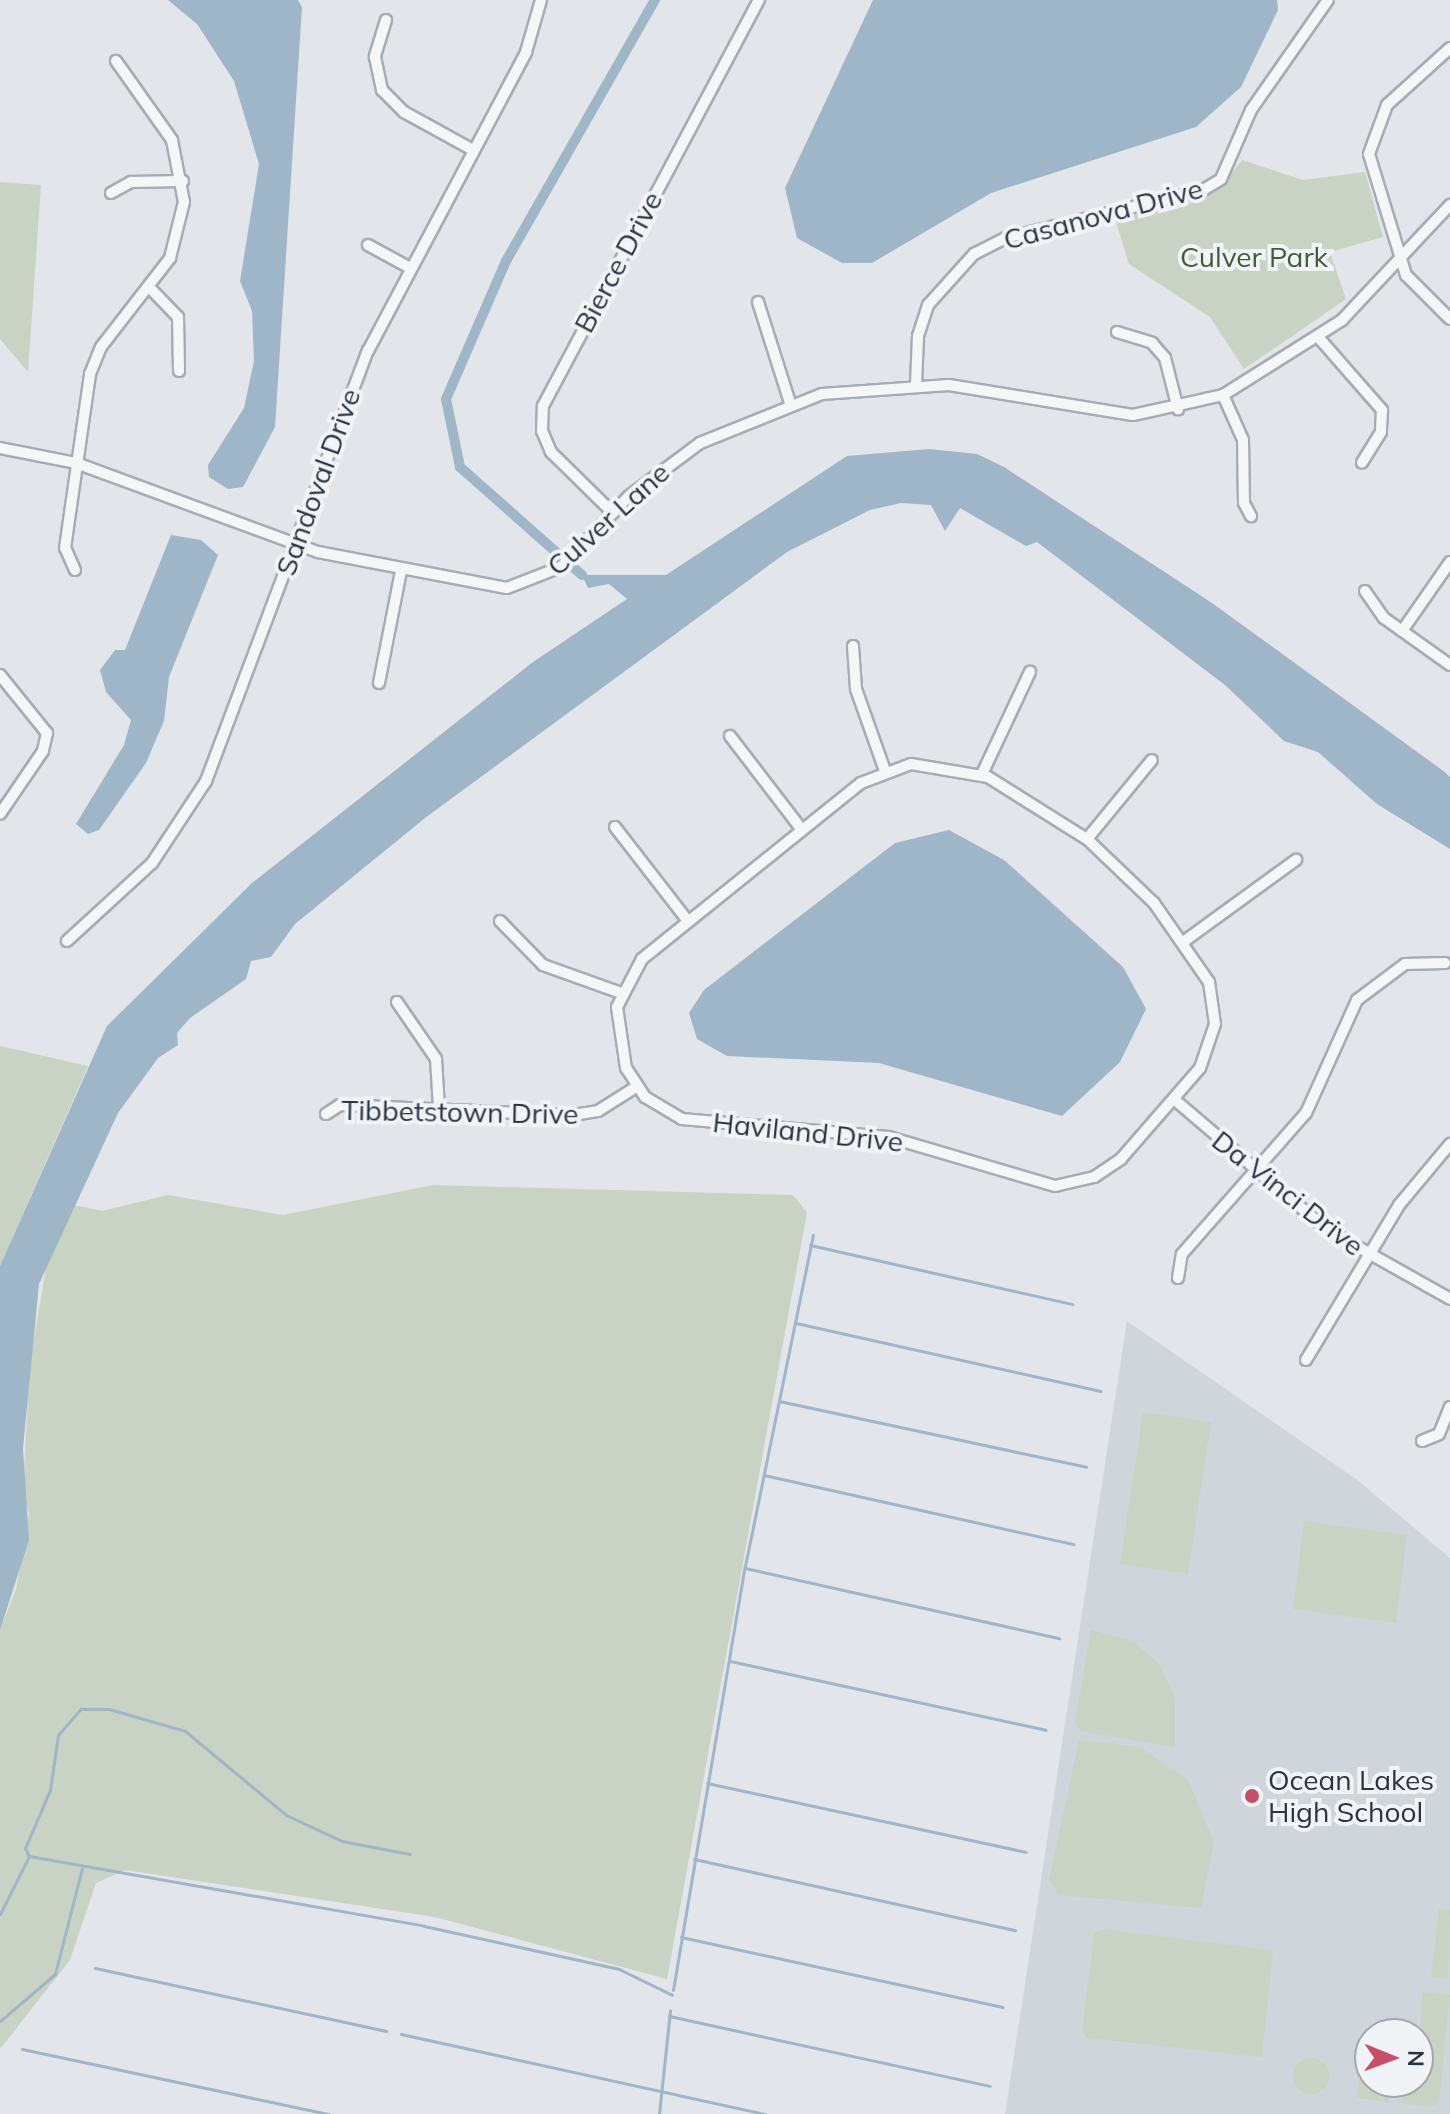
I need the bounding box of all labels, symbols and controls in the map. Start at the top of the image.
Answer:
street label: Casanova Drive [1000,171,1206,257]
street label: Bierce Drive [567,186,669,338]
park label: Culver Park [1180,240,1328,274]
street label: Sandoval Drive [269,384,367,580]
street label: Culver Lane [540,455,676,583]
street label: Tibbetstown Drive [341,1093,579,1131]
street label: Haviland Drive [711,1105,905,1159]
street label: Da Vinci Drive [1206,1123,1370,1263]
place label: Ocean Lakes High School [1268,1763,1434,1829]
marker: Ocean Lakes High School [1243,1787,1261,1805]
north arrow [1354,2018,1434,2098]
text: N [1402,2050,1430,2067]

